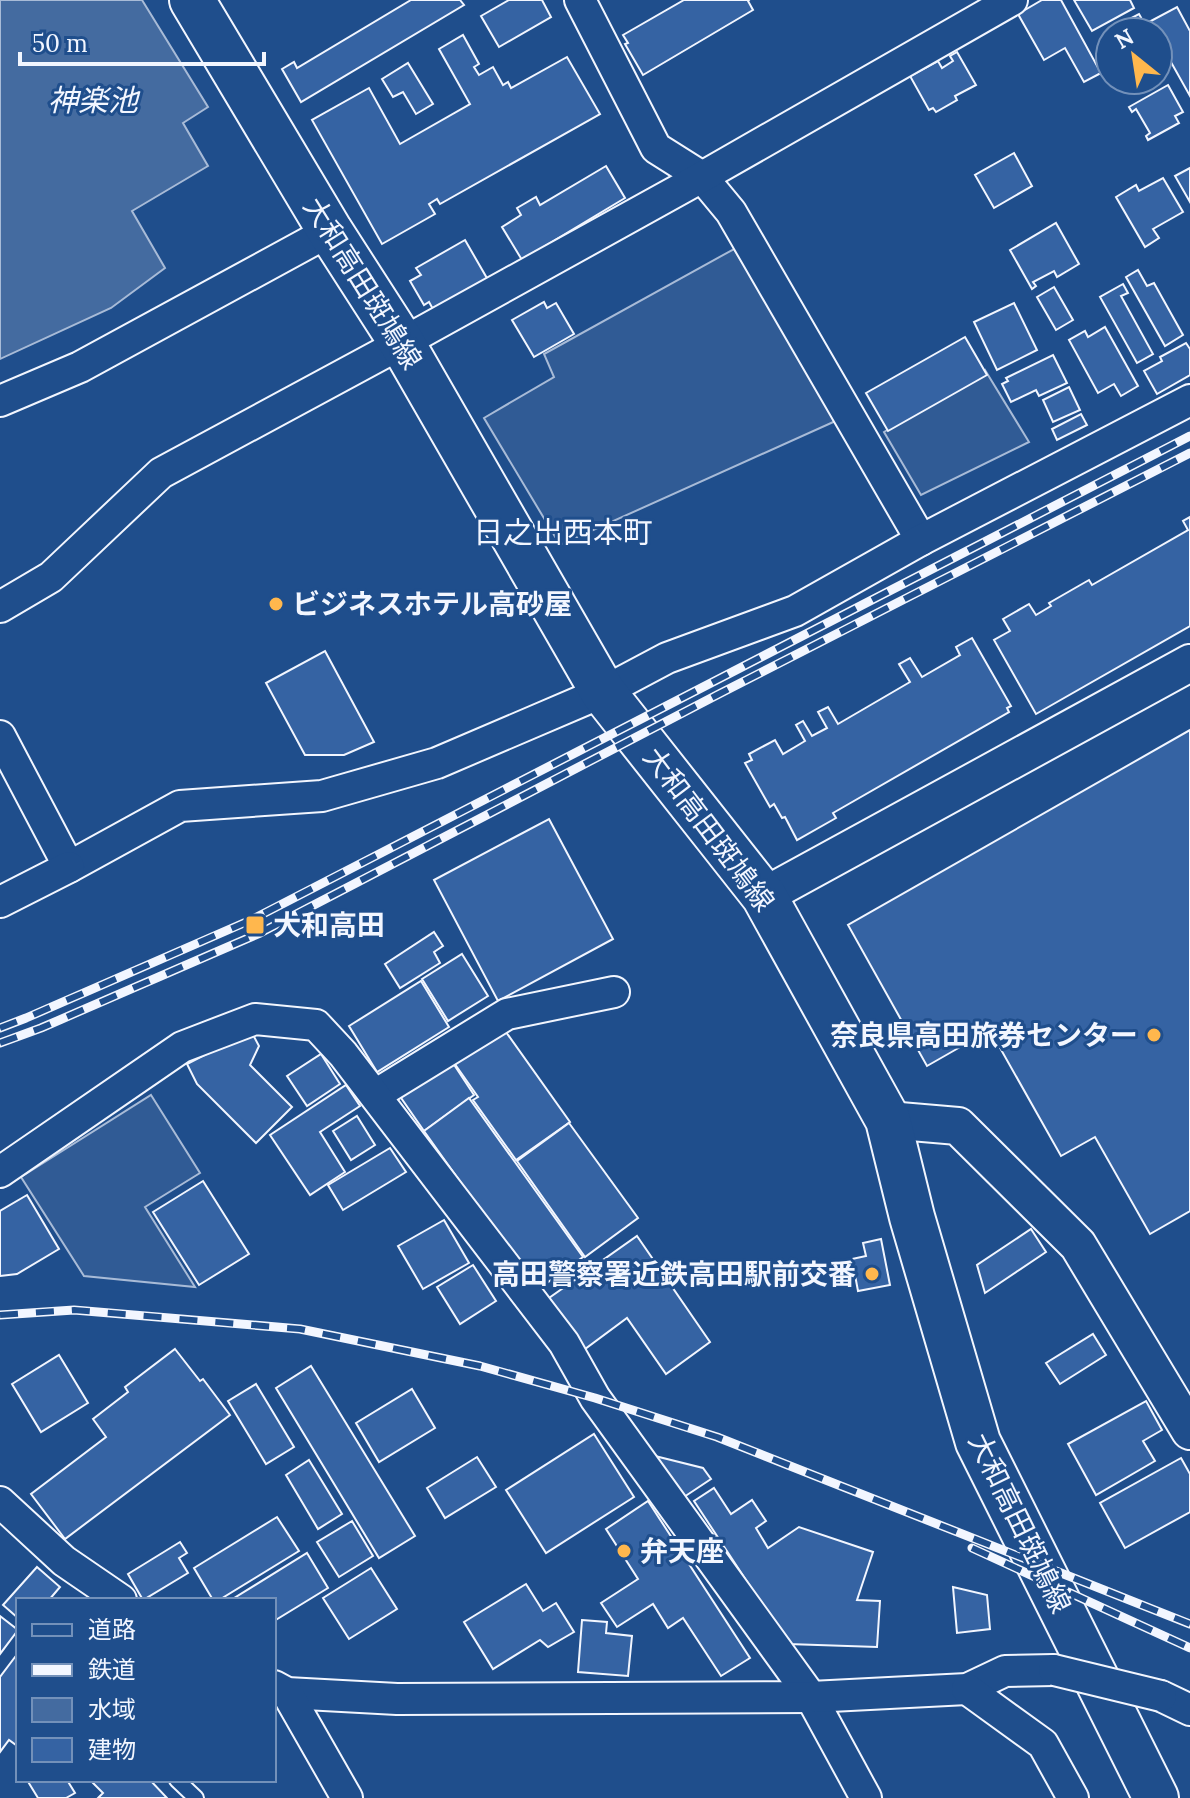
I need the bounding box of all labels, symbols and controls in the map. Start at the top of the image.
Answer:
scale bar [20,16,264,66]
north arrow [1094,16,1174,96]
text: N [1110,22,1138,55]
text: 50 m [32,28,88,59]
water label: 神楽池 [48,81,141,119]
street label: 大和高田斑鳩線 [296,190,430,376]
district label: 日之出西本町 [473,513,653,551]
place label: ビジネスホテル高砂屋 [292,586,572,622]
marker: ビジネスホテル高砂屋 [267,595,285,613]
street label: 大和高田斑鳩線 [636,740,782,918]
place label: 大和高田 [273,907,385,943]
marker: 大和高田 [244,914,266,936]
place label: 奈良県高田旅券センター [830,1017,1138,1053]
marker: 奈良県高田旅券センター [1145,1026,1163,1044]
place label: 高田警察署近鉄高田駅前交番 [492,1256,856,1292]
marker: 高田警察署近鉄高田駅前交番 [863,1265,881,1283]
street label: 大和高田斑鳩線 [961,1427,1079,1619]
place label: 弁天座 [640,1533,724,1569]
marker: 弁天座 [615,1542,633,1560]
legend [16,1598,276,1782]
text: 道路 [88,1614,136,1645]
text: 鉄道 [88,1654,136,1685]
text: 水域 [88,1694,136,1725]
text: 建物 [88,1734,136,1765]

